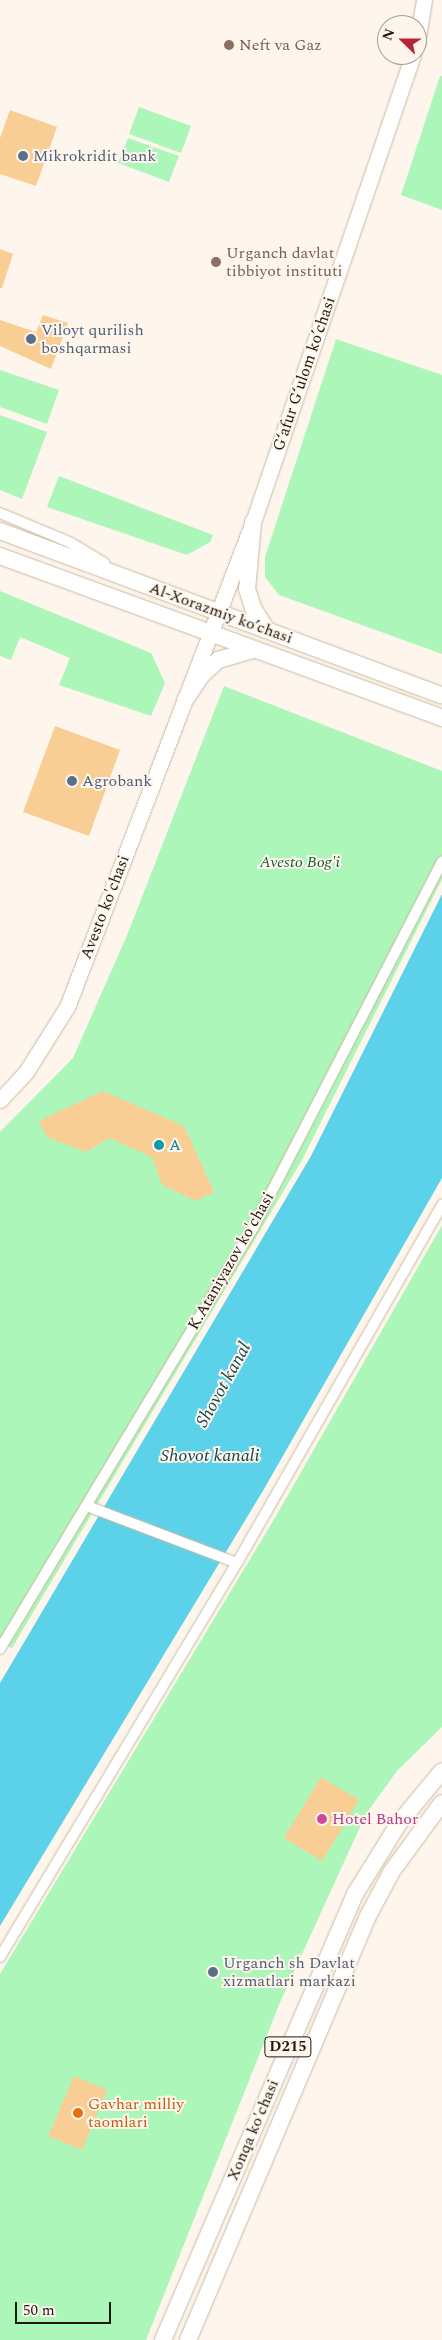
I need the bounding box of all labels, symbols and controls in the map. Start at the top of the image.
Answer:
north arrow [377,15,427,65]
text: N [377,25,400,44]
place label: Neft va Gaz [239,35,322,55]
marker: Neft va Gaz [223,39,235,51]
place label: Mikrokridit bank [33,146,156,166]
marker: Mikrokridit bank [17,150,29,162]
place label: Urganch davlat tibbiyot instituti [226,243,343,281]
marker: Urganch davlat tibbiyot instituti [210,256,222,268]
street label: Gʻafur Gʻulom ko’chasi [269,294,339,454]
place label: Viloyt qurilish boshqarmasi [41,320,144,358]
marker: Viloyt qurilish boshqarmasi [25,333,37,345]
street label: Al-Xorazmiy ko’chasi [147,578,295,648]
place label: Agrobank [82,771,152,791]
marker: Agrobank [66,775,78,787]
street label: Avesto ko'chasi [76,852,134,962]
park label: Avesto Bog'i [260,852,340,872]
place label: A [169,1135,181,1155]
marker: A [153,1139,165,1151]
street label: K.Ataniyazov ko'chasi [184,1189,278,1333]
water label: Shovot kanal [192,1339,256,1431]
water label: Shovot kanali [160,1445,260,1467]
place label: Hotel Bahor [332,1809,418,1829]
marker: Hotel Bahor [316,1813,328,1825]
place label: Urganch sh Davlat xizmatlari markazi [223,1953,356,1991]
marker: Urganch sh Davlat xizmatlari markazi [207,1966,219,1978]
road number: D215 [264,2034,312,2060]
street label: Xonqa ko'chasi [223,2076,283,2184]
place label: Gavhar milliy taomlari [88,2094,184,2132]
marker: Gavhar milliy taomlari [72,2107,84,2119]
scale bar [18,2292,114,2324]
text: 50 m [23,2299,55,2322]

